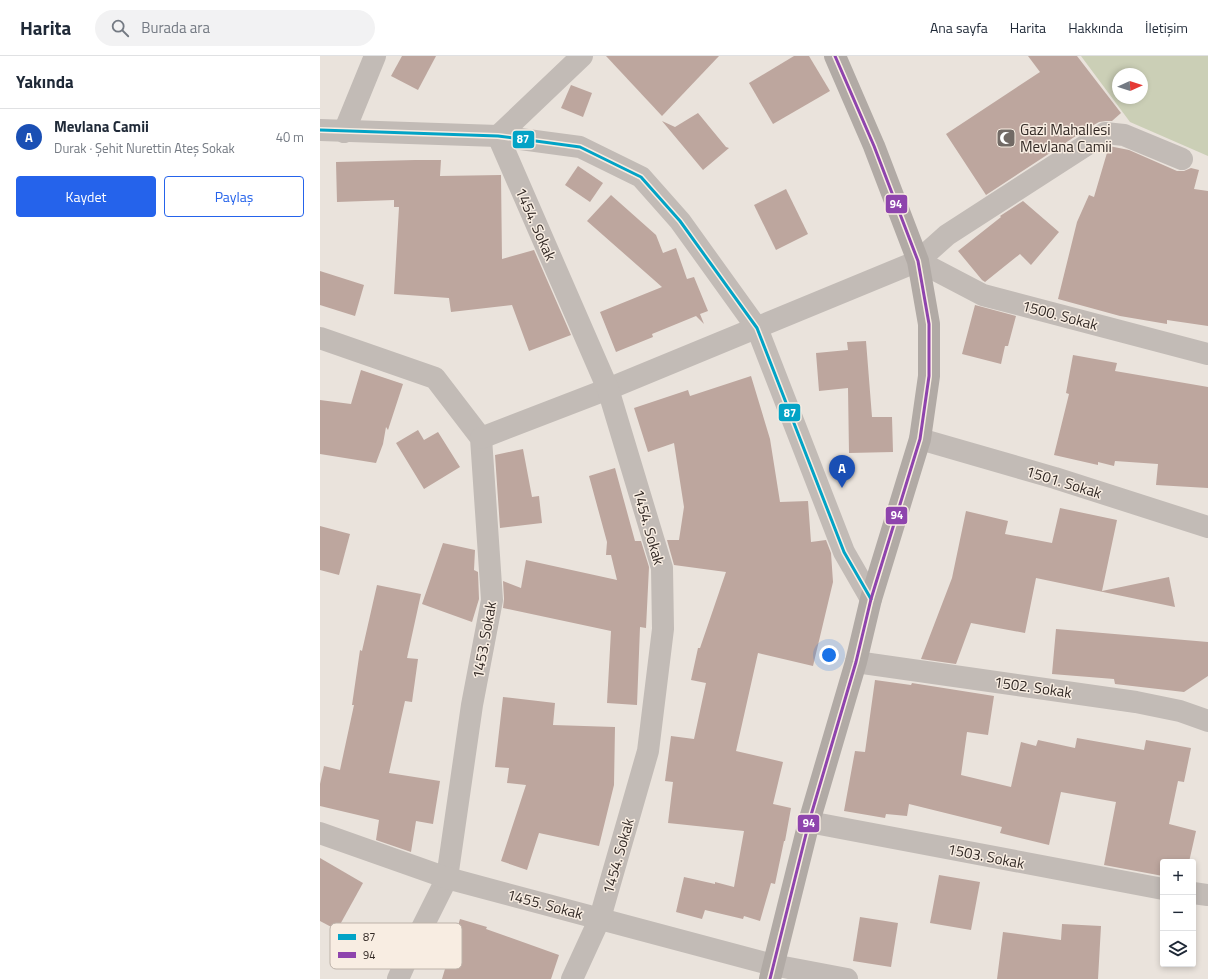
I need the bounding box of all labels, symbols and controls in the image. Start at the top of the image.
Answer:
search box [95,10,375,46]
text: Harita [20,13,71,42]
text: Burada ara [141,16,210,39]
icon: search [109,17,131,39]
text: Ana sayfa [930,17,988,38]
text: Harita [1010,17,1046,38]
text: Hakkında [1068,17,1123,38]
text: İletişim [1145,17,1188,38]
north arrow [1112,68,1148,104]
text: Yakında [16,69,74,95]
text: Mevlana Camii [54,115,149,138]
place label: Gazi Mahallesi Mevlana Camii [1020,118,1112,158]
text: A [25,127,33,147]
text: 40 m [276,127,304,147]
mosque icon: Gazi Mahallesi Mevlana Camii [995,127,1017,149]
line badge: 87 [512,130,535,149]
text: 87 [517,131,529,147]
text: Durak · Şehit Nurettin Ateş Sokak [54,138,235,158]
button: Kaydet [16,176,156,217]
button: Paylaş [164,176,304,217]
street label: 1454. Sokak [510,184,562,264]
line badge: 94 [885,194,908,214]
text: 94 [890,196,902,212]
street label: 1500. Sokak [1019,294,1101,336]
line badge: 87 [778,403,801,422]
text: 87 [784,405,796,421]
pin: A [829,455,855,488]
street label: 1501. Sokak [1023,460,1105,504]
street label: 1454. Sokak [627,486,671,568]
line badge: 94 [885,506,908,525]
text: 94 [891,507,903,523]
street label: 1453. Sokak [466,600,502,680]
your location [819,645,839,665]
street label: 1502. Sokak [993,670,1073,704]
line badge: 94 [797,814,820,833]
street label: 1454. Sokak [596,815,640,897]
text: 94 [803,815,815,831]
street label: 1503. Sokak [946,837,1026,875]
map controls [1160,859,1196,967]
button: + [1160,859,1196,895]
street label: 1455. Sokak [504,883,586,925]
button: − [1160,895,1196,931]
legend [330,923,462,969]
text: 87 [363,929,375,945]
button: layers [1160,931,1196,967]
text: 94 [363,947,375,963]

